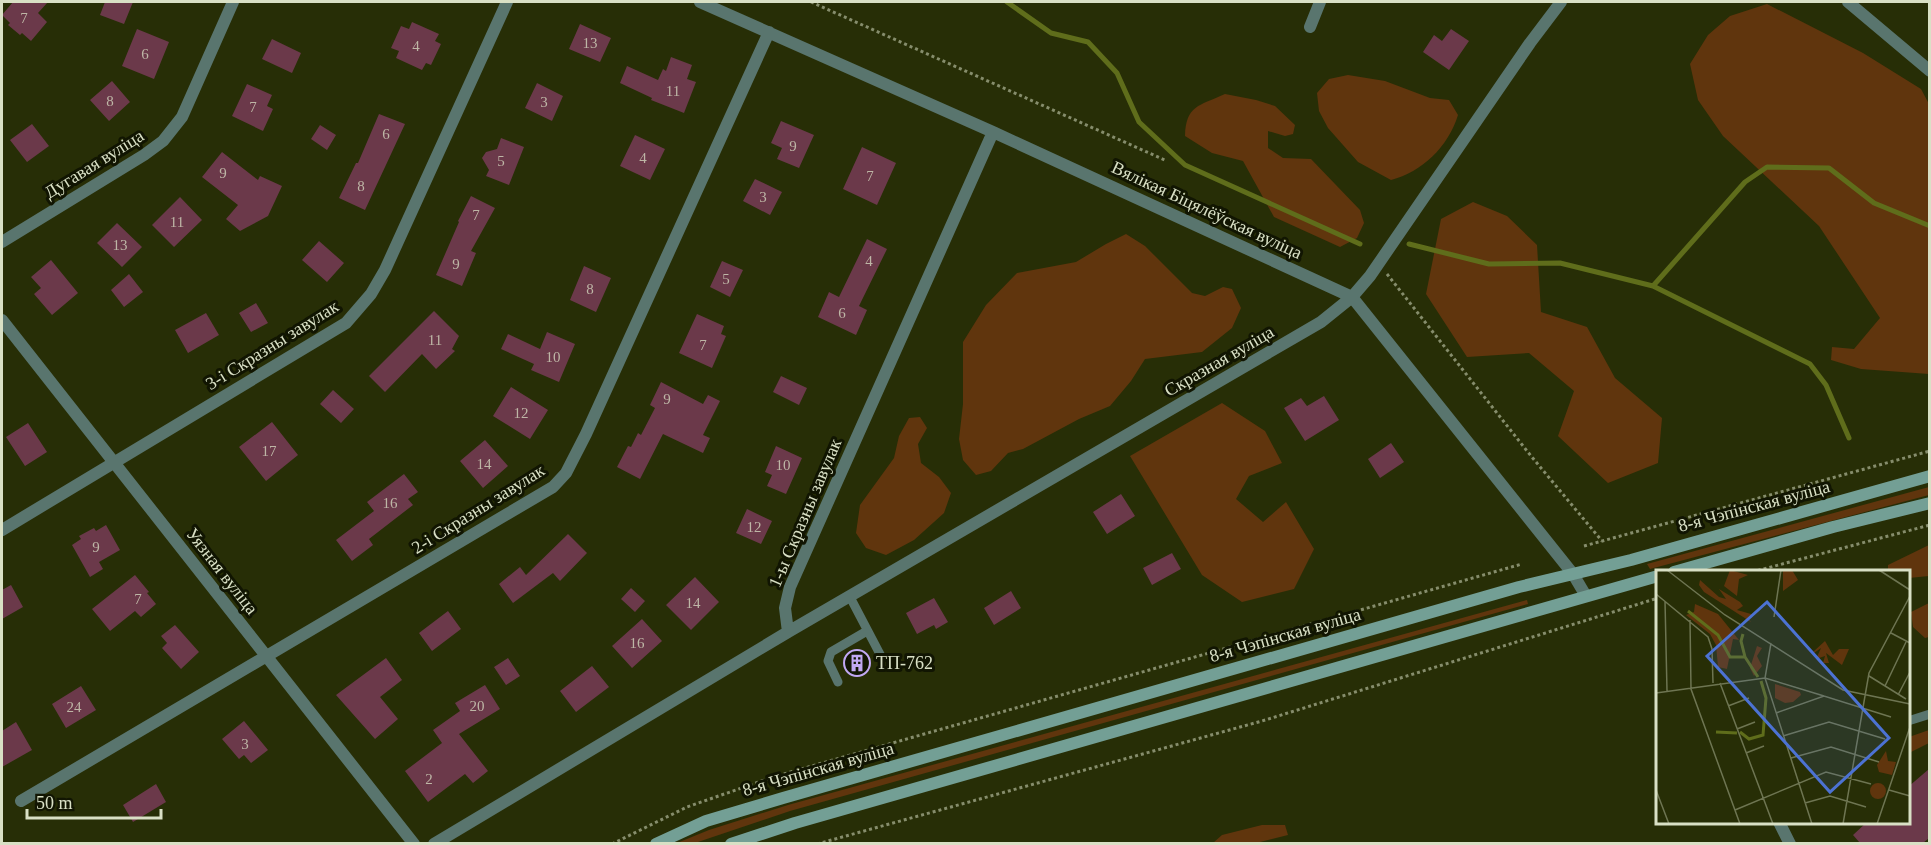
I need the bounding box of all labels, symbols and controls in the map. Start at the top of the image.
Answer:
house number: 7 [20,10,28,26]
house number: 13 [583,35,598,51]
house number: 4 [412,38,420,54]
house number: 6 [141,46,149,62]
house number: 11 [666,83,680,99]
house number: 8 [106,93,114,109]
house number: 3 [540,94,548,110]
house number: 7 [249,99,257,115]
street label: Дугавая вуліца [41,125,147,203]
house number: 6 [382,126,390,142]
house number: 9 [789,138,797,154]
house number: 4 [639,150,647,166]
house number: 5 [497,153,505,169]
street label: Вялікая Біцялёўская вуліца [1109,157,1305,263]
house number: 9 [219,165,227,181]
house number: 7 [866,168,874,184]
house number: 8 [357,178,365,194]
house number: 3 [759,189,767,205]
house number: 7 [472,207,480,223]
house number: 11 [170,214,184,230]
house number: 13 [113,237,128,253]
house number: 4 [865,253,873,269]
house number: 9 [452,256,460,272]
house number: 5 [722,271,730,287]
house number: 8 [586,281,594,297]
street label: 3-і Скразны завулак [202,296,342,394]
house number: 6 [838,305,846,321]
street label: Скразная вуліца [1161,322,1277,400]
house number: 11 [428,332,442,348]
house number: 7 [699,337,707,353]
house number: 10 [546,349,561,365]
house number: 9 [663,391,671,407]
house number: 12 [514,405,529,421]
street label: 1-ы Скразны завулак [765,435,845,590]
house number: 17 [262,443,277,459]
house number: 14 [477,456,492,472]
house number: 10 [776,457,791,473]
street label: 2-і Скразны завулак [408,460,548,558]
street label: 8-я Чэпінская вуліца [1676,476,1832,536]
house number: 16 [383,495,398,511]
house number: 12 [747,519,762,535]
street label: Уязная вуліца [182,524,262,618]
house number: 9 [92,539,100,555]
inset map [1656,570,1910,824]
house number: 7 [134,591,142,607]
house number: 14 [686,595,701,611]
street label: 8-я Чэпінская вуліца [1207,604,1363,666]
house number: 16 [630,635,645,651]
building icon: ТП-762 [842,648,872,678]
place label: ТП-762 [876,653,933,673]
house number: 20 [470,698,485,714]
house number: 24 [67,699,82,715]
house number: 3 [241,736,249,752]
street label: 8-я Чэпінская вуліца [740,738,896,800]
house number: 2 [425,771,433,787]
scale bar [27,782,160,820]
text: 50 m [36,793,73,813]

